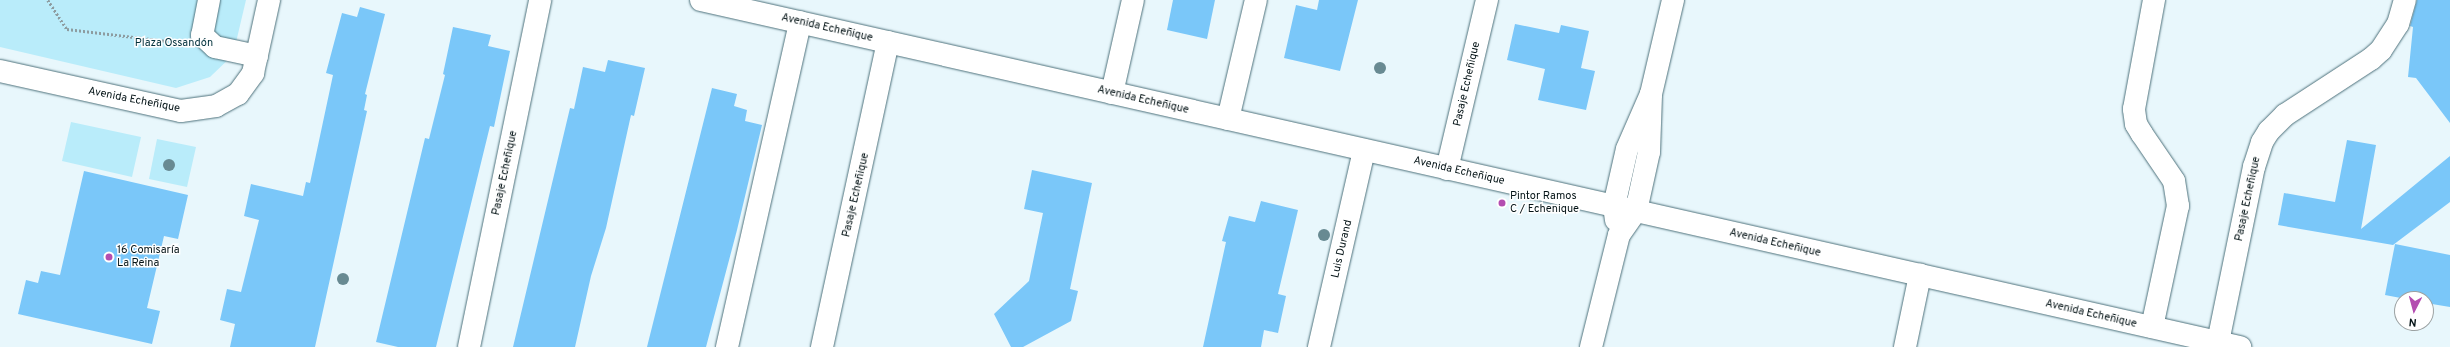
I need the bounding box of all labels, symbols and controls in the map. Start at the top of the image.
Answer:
street label: Avenida Echeñique [780,11,874,45]
park label: Plaza Ossandón [135,36,213,50]
street label: Pasaje Echeñique [1451,40,1483,128]
street label: Avenida Echeñique [1096,83,1190,117]
street label: Avenida Echeñique [87,85,181,115]
street label: Pasaje Echeñique [490,129,520,217]
street label: Pasaje Echeñique [840,151,872,239]
street label: Avenida Echeñique [1412,154,1506,188]
street label: Pasaje Echeñique [2233,155,2263,243]
place label: Pintor Ramos C / Echenique [1510,190,1579,216]
marker: Pintor Ramos C / Echenique [1497,198,1507,208]
street label: Luis Durand [1329,219,1355,279]
street label: Avenida Echeñique [1728,226,1822,260]
place label: 16 Comisaría La Reina [117,244,179,270]
marker: 16 Comisaría La Reina [104,252,114,262]
north arrow [2394,291,2434,331]
street label: Avenida Echeñique [2044,297,2138,331]
text: N [2408,315,2418,329]

